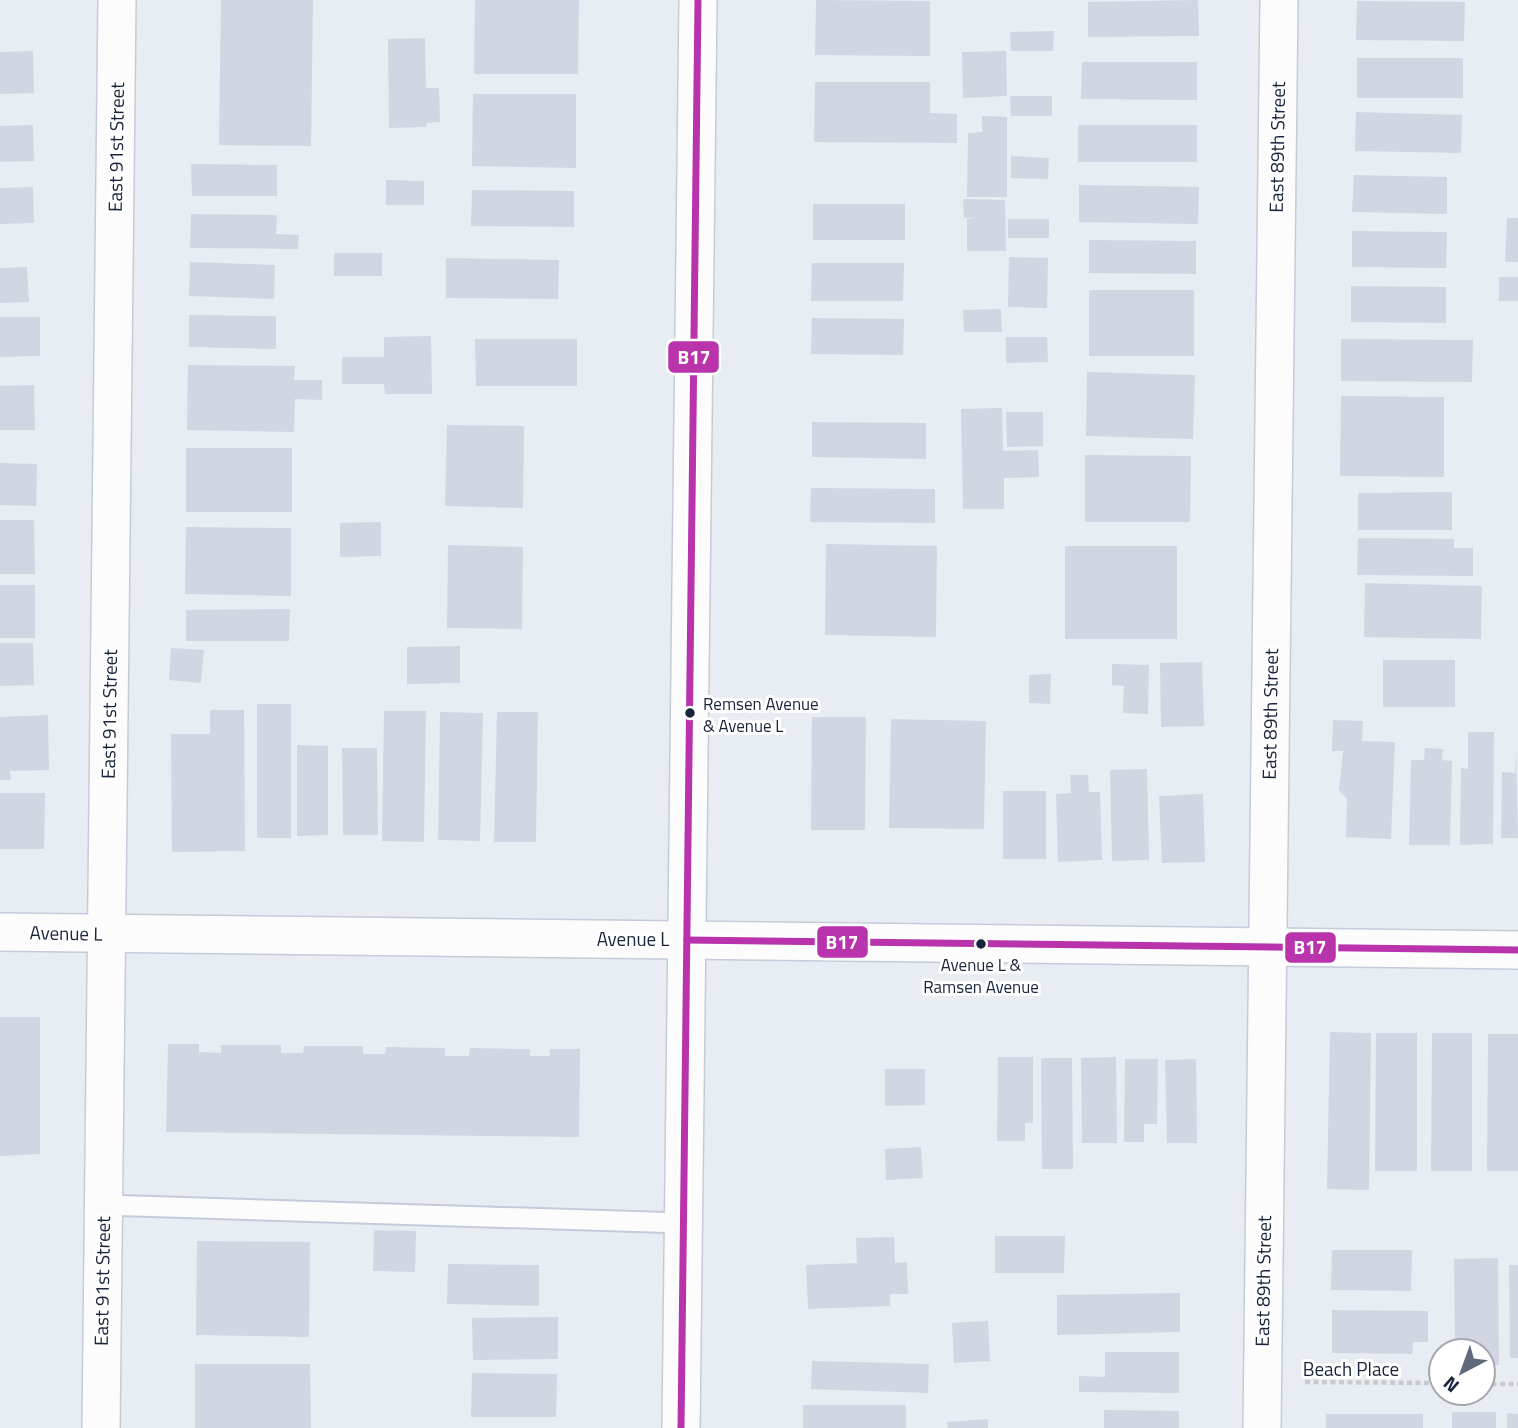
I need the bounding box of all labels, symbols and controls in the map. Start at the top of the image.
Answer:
street label: East 89th Street [1261,81,1292,213]
street label: East 91st Street [100,82,131,212]
line badge: B17 [667,340,720,374]
text: B17 [678,342,710,371]
street label: East 89th Street [1254,648,1285,780]
street label: East 91st Street [93,649,124,779]
place label: Remsen Avenue & Avenue L [703,691,819,739]
marker: Remsen Avenue & Avenue L [683,706,697,720]
street label: Avenue L [29,917,103,948]
street label: Avenue L [597,924,669,953]
line badge: B17 [816,925,869,959]
text: B17 [826,927,858,956]
line badge: B17 [1284,931,1337,964]
text: B17 [1294,932,1326,961]
marker: Avenue L & Ramsen Avenue [974,937,988,951]
place label: Avenue L & Ramsen Avenue [923,952,1039,1000]
street label: East 89th Street [1247,1215,1278,1347]
street label: East 91st Street [86,1216,117,1346]
north arrow [1427,1337,1497,1407]
street label: Beach Place [1303,1354,1399,1383]
text: N [1436,1370,1465,1400]

